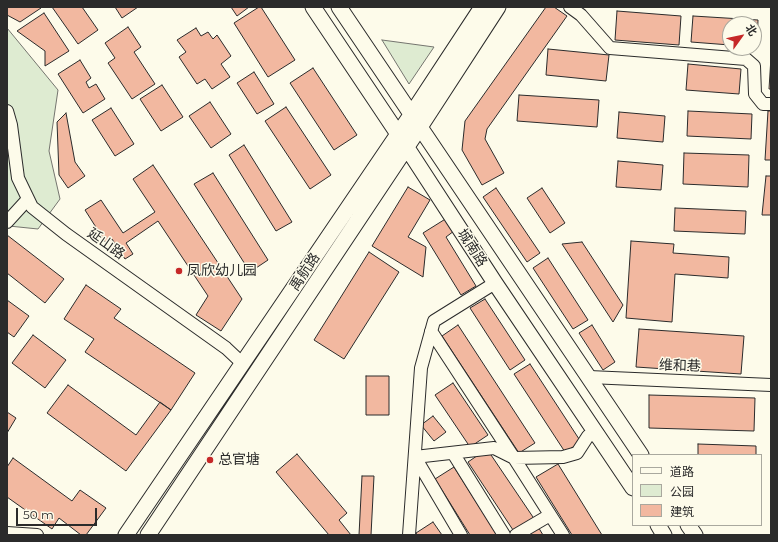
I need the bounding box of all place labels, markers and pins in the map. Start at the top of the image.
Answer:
place label: 凤欣幼儿园 [187,263,257,279]
marker: 凤欣幼儿园 [174,266,184,276]
place label: 总官塘 [218,452,260,468]
marker: 总官塘 [205,455,215,465]

